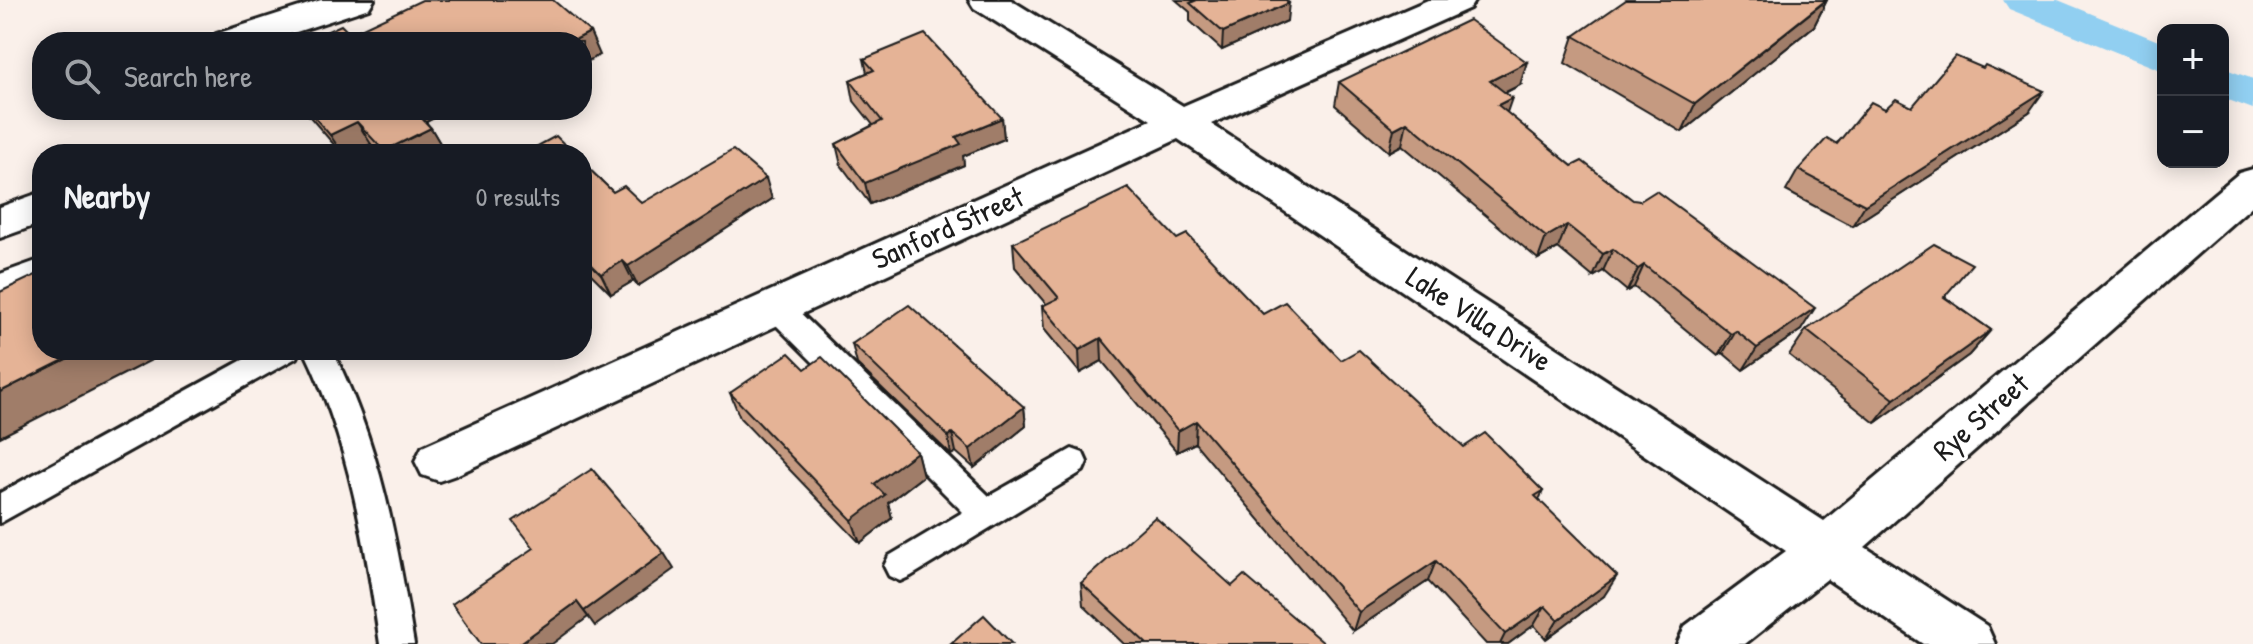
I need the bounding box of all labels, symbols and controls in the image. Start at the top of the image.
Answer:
map controls [2157,24,2229,168]
button: + [2157,24,2229,96]
search box [32,32,592,120]
icon: search [60,54,104,98]
text: Search here [124,56,252,96]
button: − [2157,96,2229,168]
text: Nearby [64,173,150,219]
street label: Sanford Street [865,176,1030,278]
text: 0 results [476,179,560,214]
street label: Lake Villa Drive [1399,256,1560,380]
street label: Rye Street [1924,363,2037,469]

